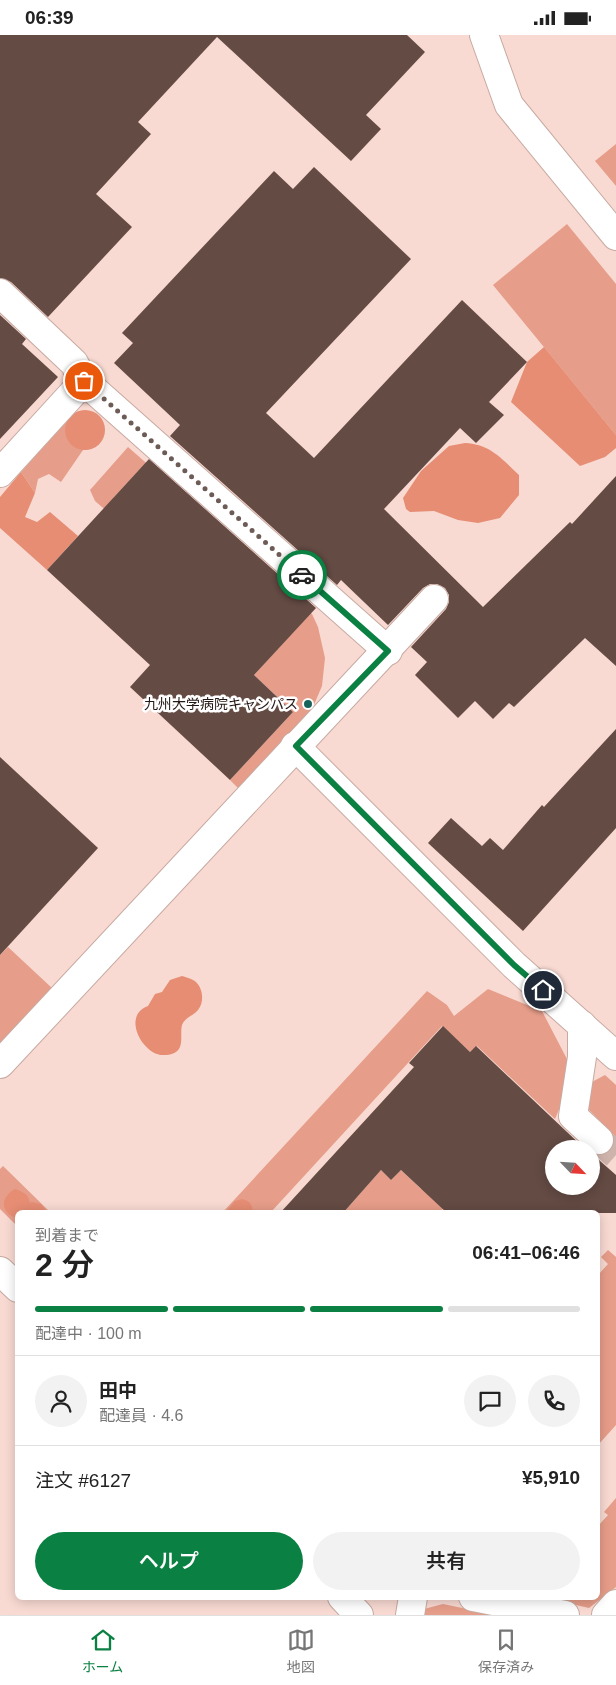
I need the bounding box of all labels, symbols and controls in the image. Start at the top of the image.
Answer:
text: 06:39 [25,7,74,28]
pin [63,360,105,402]
icon: bag [70,367,98,395]
courier [277,550,327,600]
icon: car [288,561,316,589]
place label: 九州大学病院キャンパス [144,696,298,712]
marker: 九州大学病院キャンパス [302,698,314,710]
pin [522,969,564,1011]
icon: home [529,976,557,1004]
north arrow [545,1140,600,1195]
map controls [545,1140,600,1195]
text: 到着まで [35,1227,99,1244]
text: 06:41–06:46 [472,1242,580,1263]
text: 2 分 [35,1247,94,1283]
text: 配達中 · 100 m [35,1325,142,1342]
button: person [35,1375,87,1427]
button: chat [464,1375,516,1427]
button: phone [528,1375,580,1427]
text: 田中 [99,1380,137,1401]
text: 配達員 · 4.6 [99,1407,183,1424]
text: ¥5,910 [522,1467,580,1488]
text: 注文 #6127 [35,1470,131,1491]
button: ヘルプ [35,1532,303,1590]
button: 共有 [313,1532,580,1590]
tab: ホーム [82,1626,123,1676]
tab: 地図 [287,1626,315,1676]
tab: 保存済み [478,1626,534,1676]

